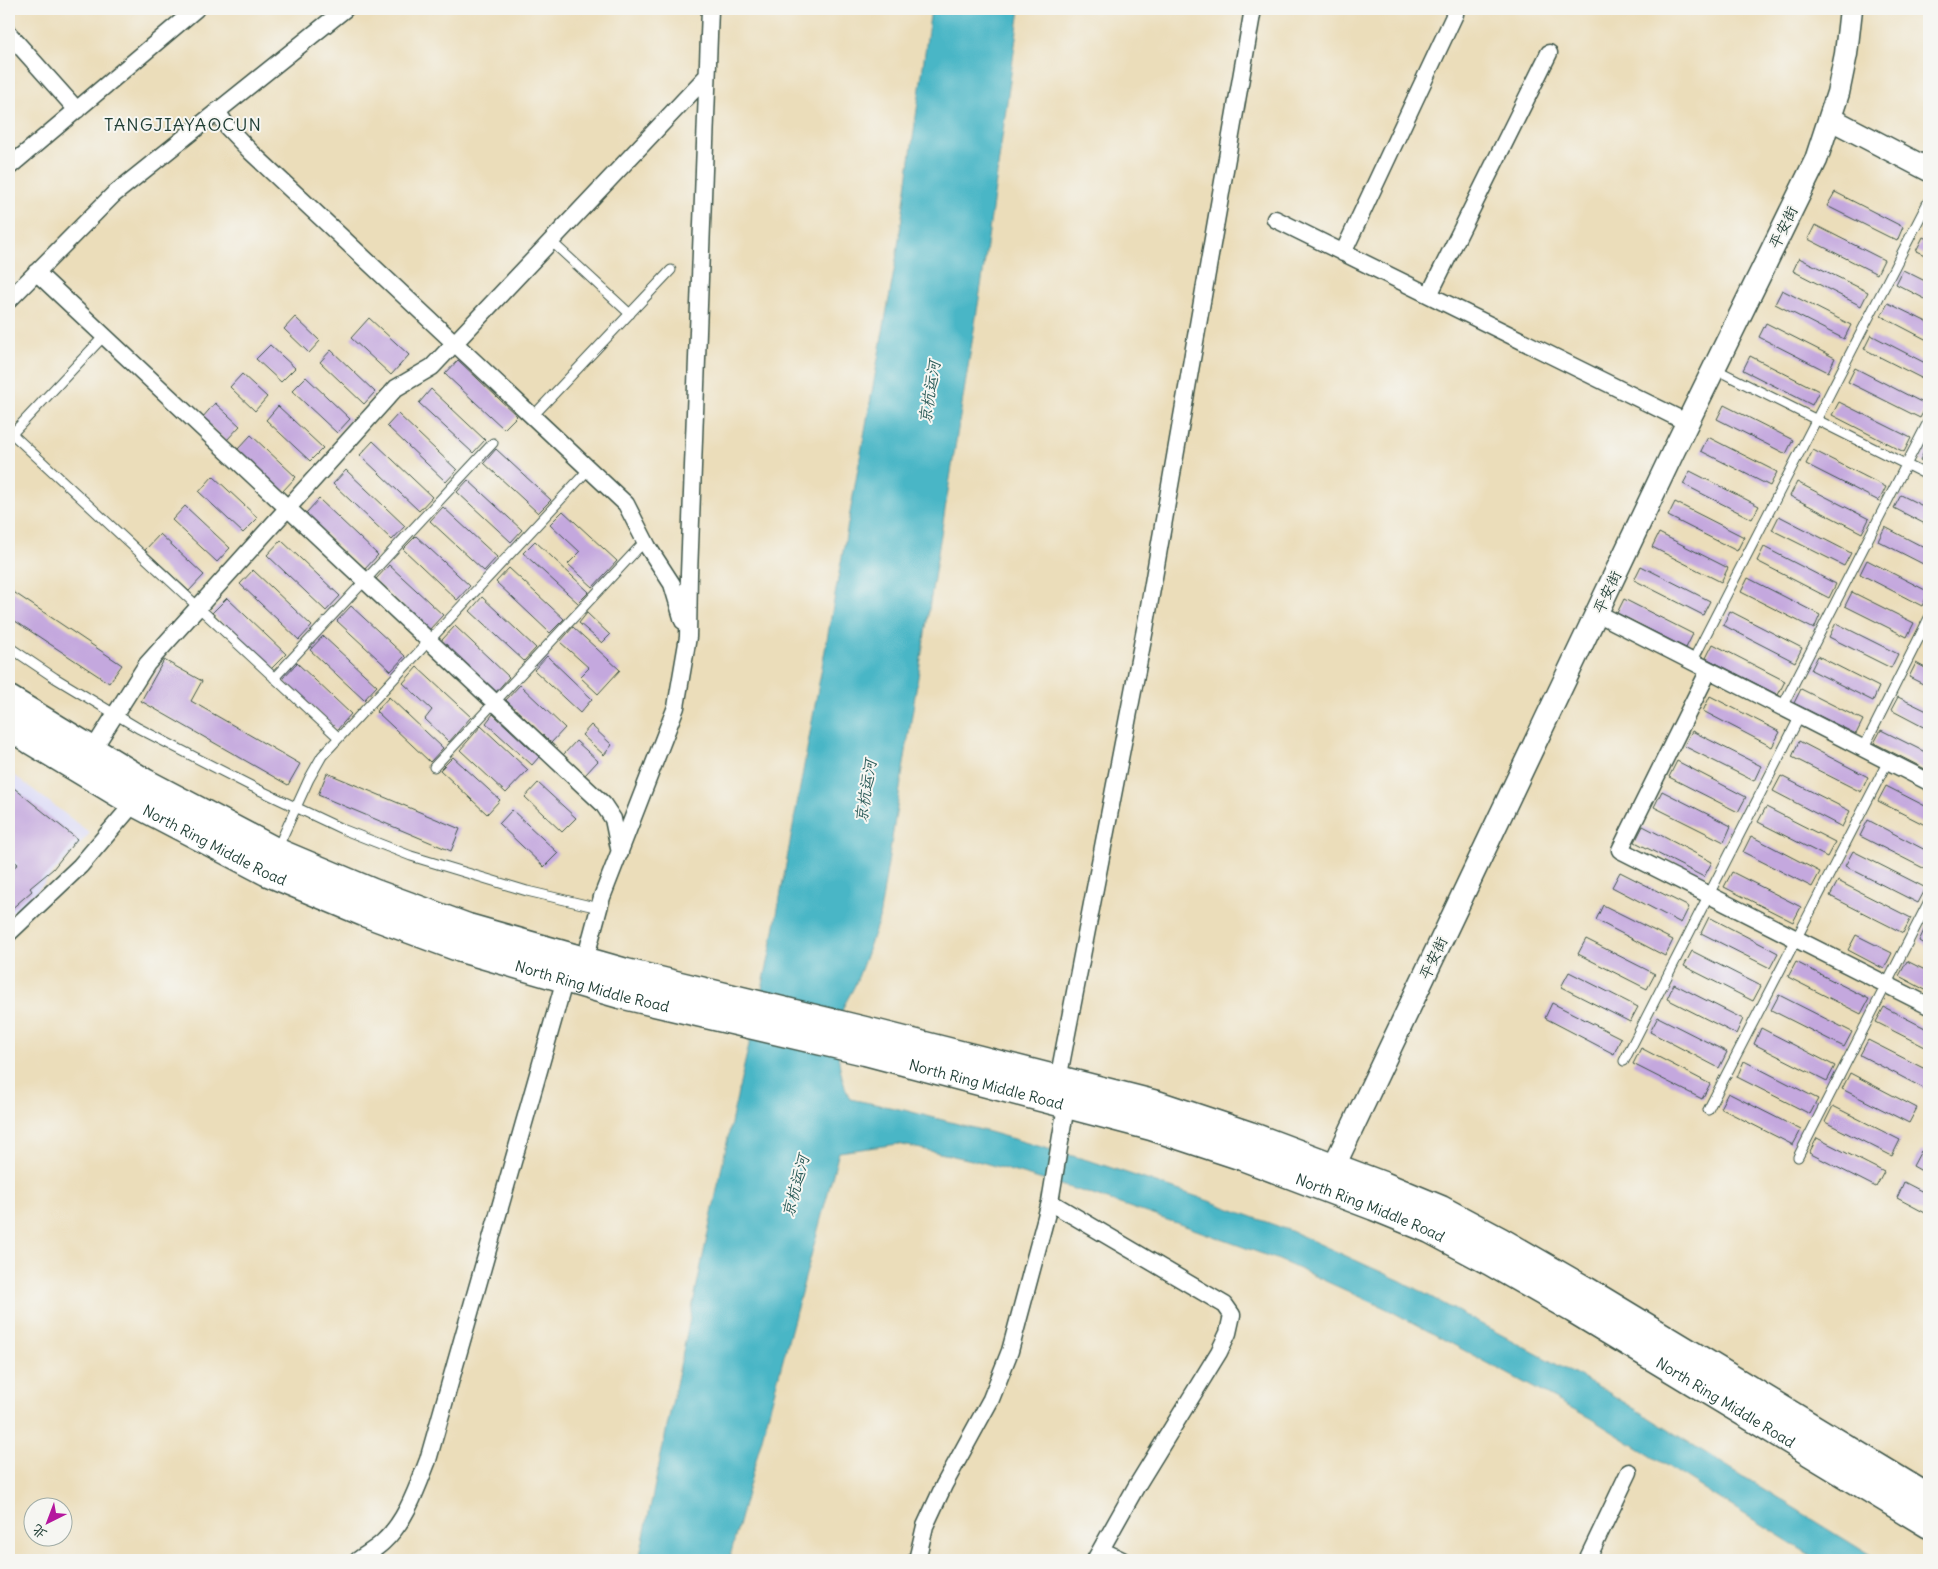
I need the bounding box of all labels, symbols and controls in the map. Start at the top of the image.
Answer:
district label: TANGJIAYAOCUN [104,113,262,136]
street label: 平安街 [1765,203,1801,251]
water label: 京杭运河 [914,356,944,425]
street label: 平安街 [1589,568,1625,616]
water label: 京杭运河 [850,755,880,824]
street label: North Ring Middle Road [140,800,290,889]
street label: 平安街 [1415,934,1451,982]
street label: North Ring Middle Road [513,956,672,1016]
street label: North Ring Middle Road [907,1054,1066,1113]
water label: 京杭运河 [777,1150,814,1220]
street label: North Ring Middle Road [1293,1169,1449,1246]
street label: North Ring Middle Road [1653,1353,1799,1451]
north arrow [22,1496,72,1546]
text: 北 [28,1520,51,1543]

